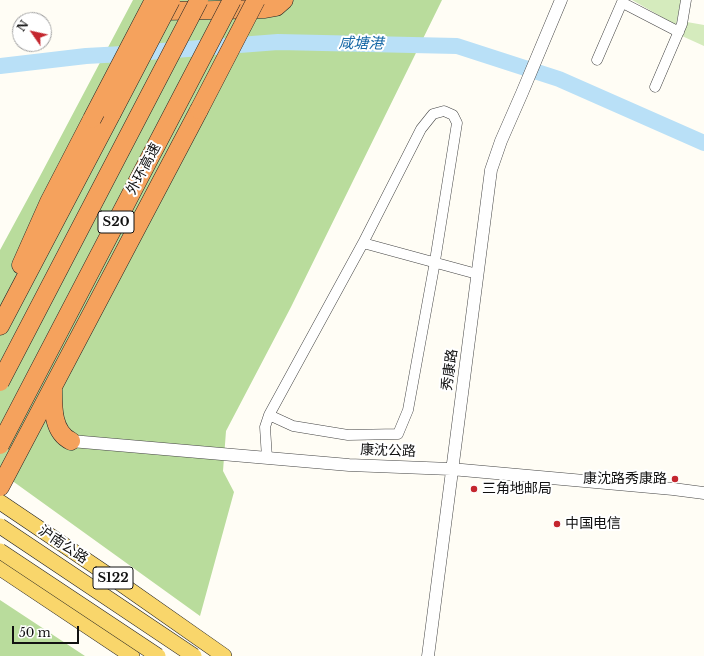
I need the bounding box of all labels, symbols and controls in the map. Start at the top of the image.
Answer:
north arrow [12,12,52,52]
text: N [14,18,32,34]
water label: 咸塘港 [338,35,384,53]
street label: 外环高速 [123,140,165,198]
road number: S20 [98,211,134,233]
street label: 秀康路 [439,348,461,392]
street label: 康沈公路 [360,442,416,460]
place label: 康沈路秀康路 [583,471,667,487]
marker: 康沈路秀康路 [670,474,680,484]
place label: 三角地邮局 [482,481,552,497]
marker: 三角地邮局 [469,484,479,494]
place label: 中国电信 [565,516,621,532]
marker: 中国电信 [552,519,562,529]
street label: 沪南公路 [35,522,91,568]
road number: S122 [93,567,133,589]
scale bar [14,618,81,644]
text: 50 m [19,625,51,640]

